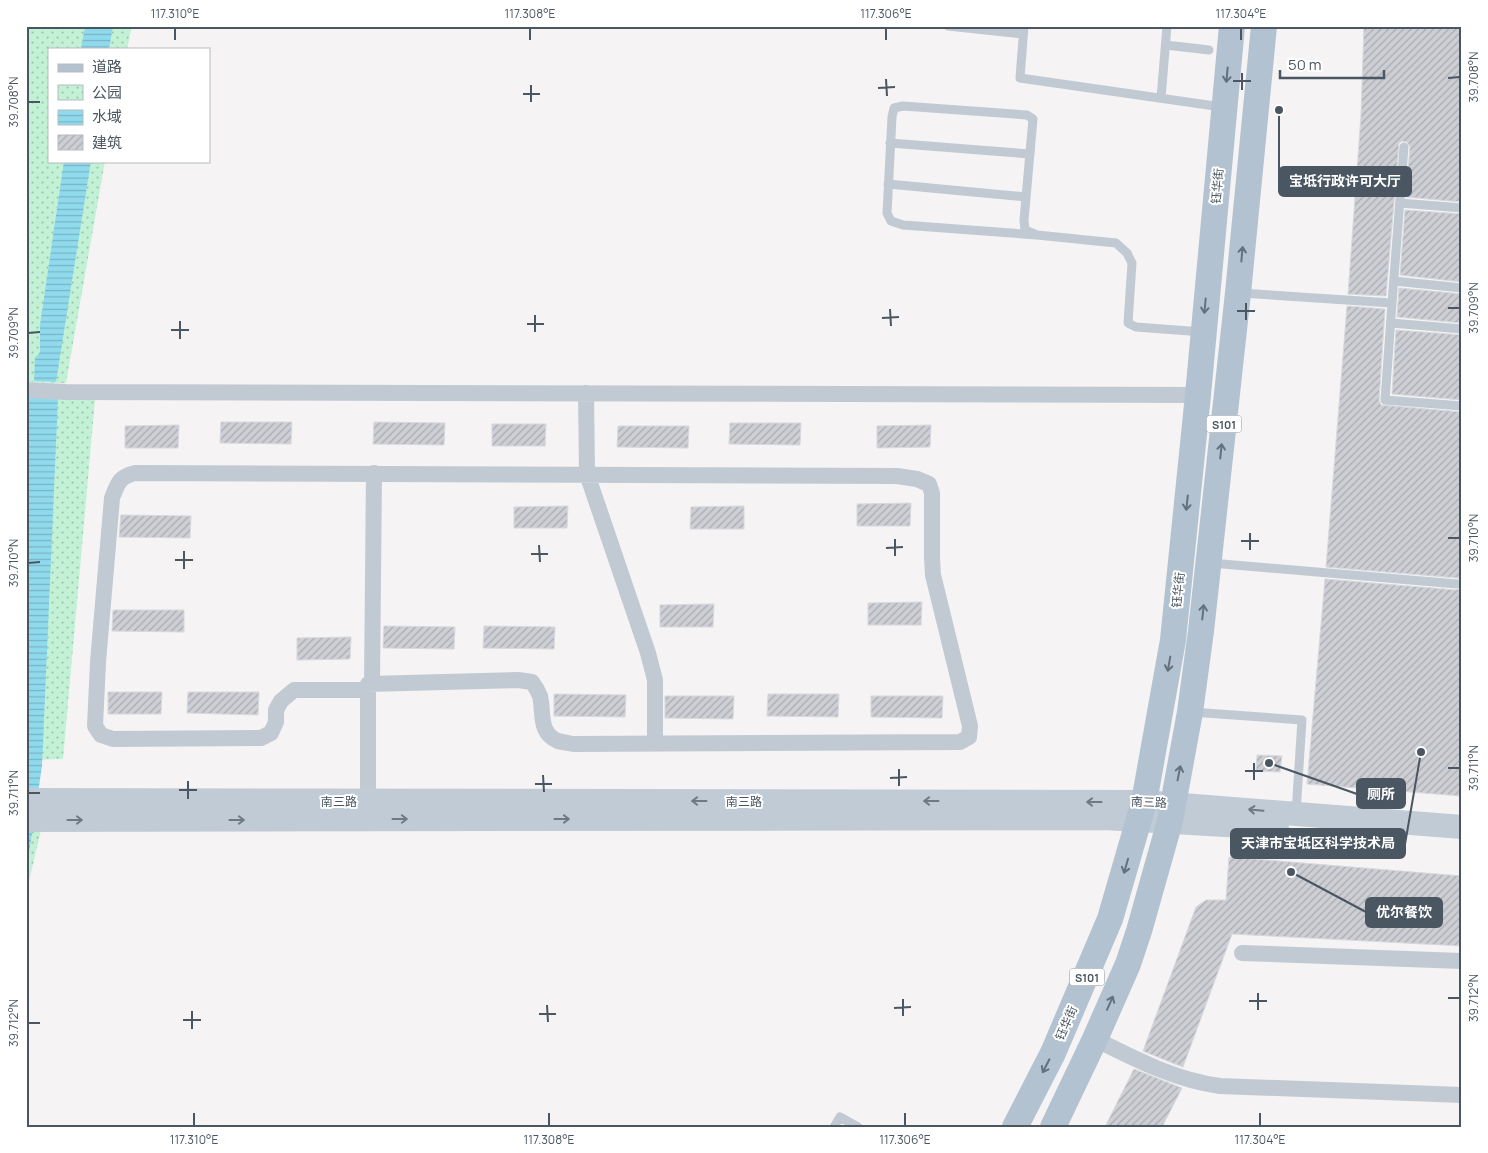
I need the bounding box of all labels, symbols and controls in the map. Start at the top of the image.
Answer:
text: 117.310°E [151,5,199,22]
text: 117.308°E [505,5,556,22]
text: 117.306°E [860,5,912,22]
text: 117.304°E [1216,5,1267,22]
legend [48,48,210,162]
scale bar [1280,48,1384,80]
text: 39.708°N [1465,52,1482,102]
text: 50 m [1288,54,1322,75]
text: 道路 [92,56,122,77]
one-way arrow [1223,67,1232,83]
text: 39.708°N [5,77,22,127]
text: 公园 [92,82,122,103]
text: 水域 [92,106,122,127]
text: 建筑 [92,132,122,153]
street label: 钰华街 [1207,167,1227,205]
callout: 宝坻行政许可大厅 [1279,167,1411,196]
text: 宝坻行政许可大厅 [1289,171,1401,190]
one-way arrow [1237,247,1247,263]
text: 39.709°N [1465,282,1482,334]
one-way arrow [1201,298,1210,314]
text: 39.709°N [5,307,22,359]
road number: S101 [1206,416,1242,432]
one-way arrow [1216,443,1226,459]
one-way arrow [1182,495,1192,511]
text: 39.710°N [1465,514,1482,562]
text: 39.710°N [5,539,22,587]
street label: 钰华街 [1168,571,1188,609]
one-way arrow [1198,605,1208,621]
one-way arrow [1163,656,1173,672]
text: 39.711°N [1465,745,1482,791]
one-way arrow [1174,765,1184,781]
text: 39.711°N [5,770,22,816]
callout: 厕所 [1357,779,1405,808]
text: 厕所 [1367,784,1395,803]
street label: 南三路 [321,793,357,810]
street label: 南三路 [726,793,762,810]
street label: 南三路 [1131,793,1167,811]
one-way arrow [691,796,708,806]
one-way arrow [924,796,940,806]
one-way arrow [1086,797,1102,807]
one-way arrow [1248,805,1264,815]
one-way arrow [392,814,408,824]
one-way arrow [554,814,570,824]
one-way arrow [66,815,83,825]
one-way arrow [229,815,245,824]
callout: 天津市宝坻区科学技术局 [1231,829,1405,858]
text: 天津市宝坻区科学技术局 [1241,833,1395,852]
one-way arrow [1120,858,1130,874]
callout: 优尔餐饮 [1366,898,1442,927]
text: 优尔餐饮 [1376,902,1433,921]
road number: S101 [1070,969,1104,986]
text: 39.712°N [1465,974,1482,1022]
one-way arrow [1106,996,1116,1011]
text: 39.712°N [5,999,22,1047]
street label: 钰华街 [1051,1003,1081,1043]
one-way arrow [1041,1058,1051,1073]
text: 117.310°E [170,1131,218,1148]
text: 117.308°E [524,1131,575,1148]
text: 117.306°E [879,1131,931,1148]
text: 117.304°E [1235,1131,1286,1148]

